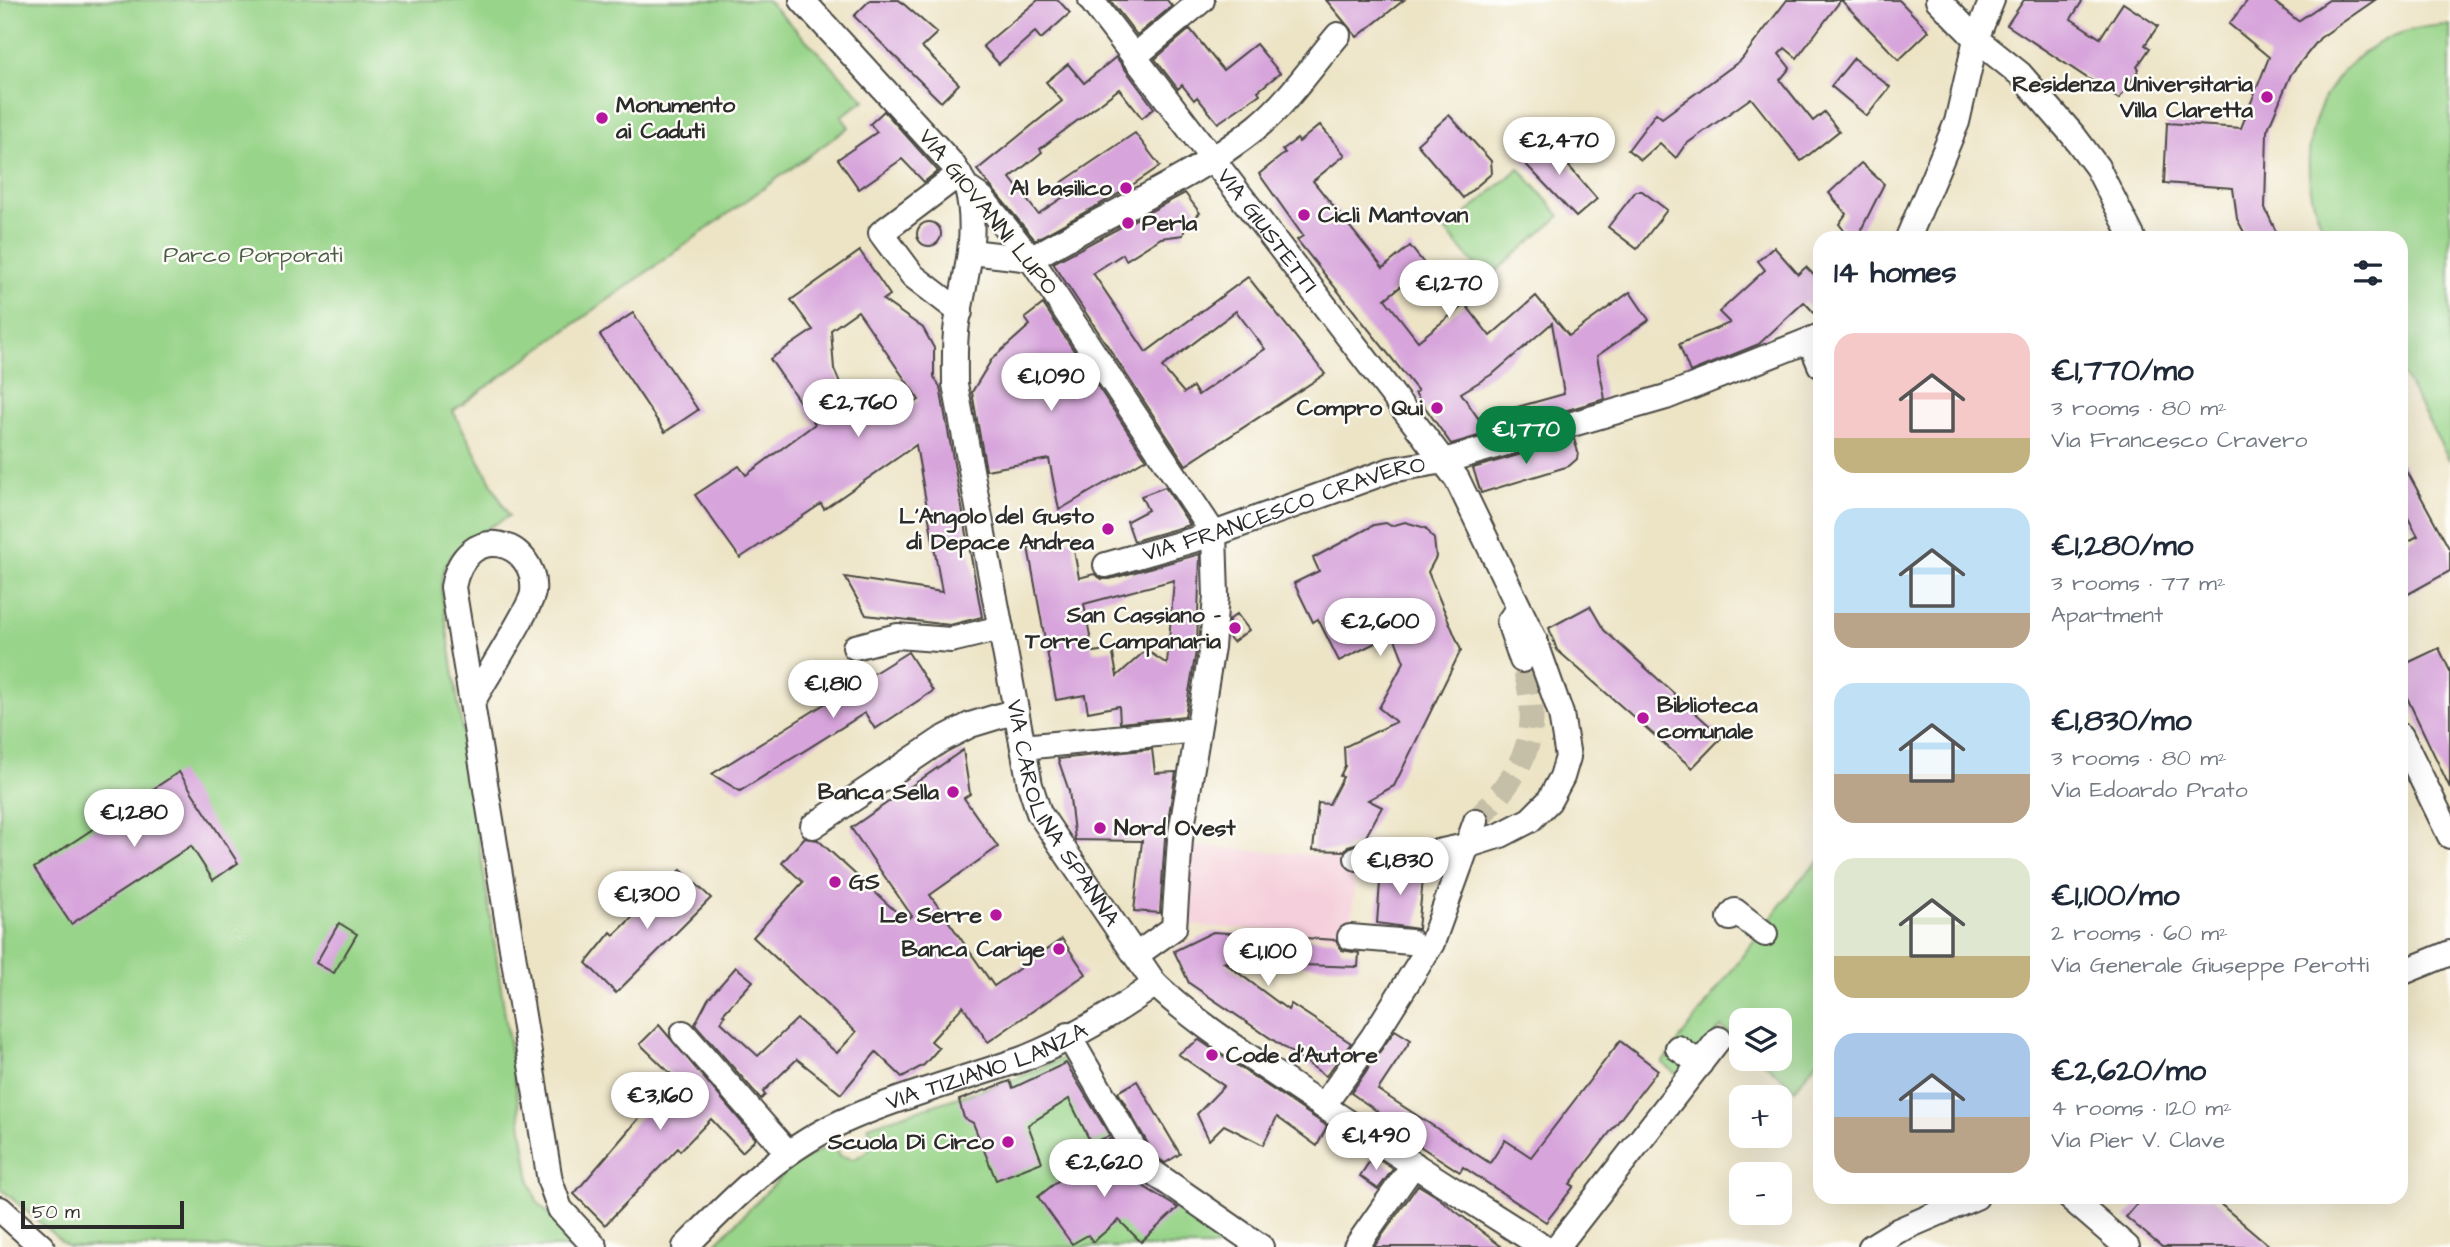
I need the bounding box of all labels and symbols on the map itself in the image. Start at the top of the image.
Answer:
place label: Residenza Universitaria Villa Claretta [2012,68,2253,126]
place label: Monumento ai Caduti [615,89,735,147]
marker: Residenza Universitaria Villa Claretta [2259,89,2275,105]
marker: Monumento ai Caduti [594,110,610,126]
pin: €2,470 [1502,118,1616,177]
street label: VIA GIOVANNI LUPO [911,122,1065,302]
street label: VIA GIUSTETTI [1209,161,1325,299]
place label: Al basilico [1010,172,1112,204]
marker: Al basilico [1118,180,1134,196]
place label: Cicli Mantovan [1318,199,1469,231]
place label: Perla [1142,207,1197,239]
marker: Cicli Mantovan [1296,207,1312,223]
marker: Perla [1120,215,1136,231]
park label: Parco Porporati [164,239,343,271]
pin: €1,270 [1392,260,1506,320]
pin: €1,090 [994,354,1108,413]
pin: €2,760 [801,380,915,439]
place label: Compro Qui [1297,392,1424,424]
marker: Compro Qui [1429,400,1445,416]
pin: €1,770 [1469,406,1583,466]
street label: VIA FRANCESCO CRAVERO [1139,448,1428,570]
place label: L'Angolo del Gusto di Depace Andrea [899,500,1094,558]
marker: L'Angolo del Gusto di Depace Andrea [1100,521,1116,537]
pin: €2,600 [1323,598,1437,658]
place label: San Cassiano - Torre Campanaria [1024,599,1222,657]
marker: San Cassiano - Torre Campanaria [1227,620,1243,636]
pin: €1,810 [776,660,890,720]
place label: Biblioteca comunale [1657,689,1758,747]
street label: VIA CAROLINA SPANNA [998,697,1128,933]
marker: Biblioteca comunale [1635,710,1651,726]
place label: Banca Sella [818,776,939,808]
marker: Banca Sella [945,784,961,800]
pin: €1,280 [77,790,191,849]
place label: Nord Ovest [1114,812,1236,844]
marker: Nord Ovest [1092,820,1108,836]
pin: €1,830 [1343,838,1457,897]
place label: GS [849,866,880,898]
pin: €1,300 [590,872,704,931]
marker: GS [827,874,843,890]
place label: Le Serre [879,899,983,931]
marker: Le Serre [988,907,1004,923]
pin: €1,100 [1211,928,1325,988]
place label: Banca Carige [902,933,1046,966]
marker: Banca Carige [1051,941,1067,957]
street label: VIA TIZIANO LANZA [882,1014,1094,1119]
place label: Code d'Autore [1226,1039,1379,1071]
marker: Code d'Autore [1204,1047,1220,1063]
pin: €3,160 [603,1072,717,1132]
pin: €1,490 [1319,1112,1433,1172]
place label: Scuola Di Circo [827,1126,994,1158]
marker: Scuola Di Circo [1000,1134,1016,1150]
pin: €2,620 [1047,1140,1161,1199]
scale bar [21,1198,184,1230]

